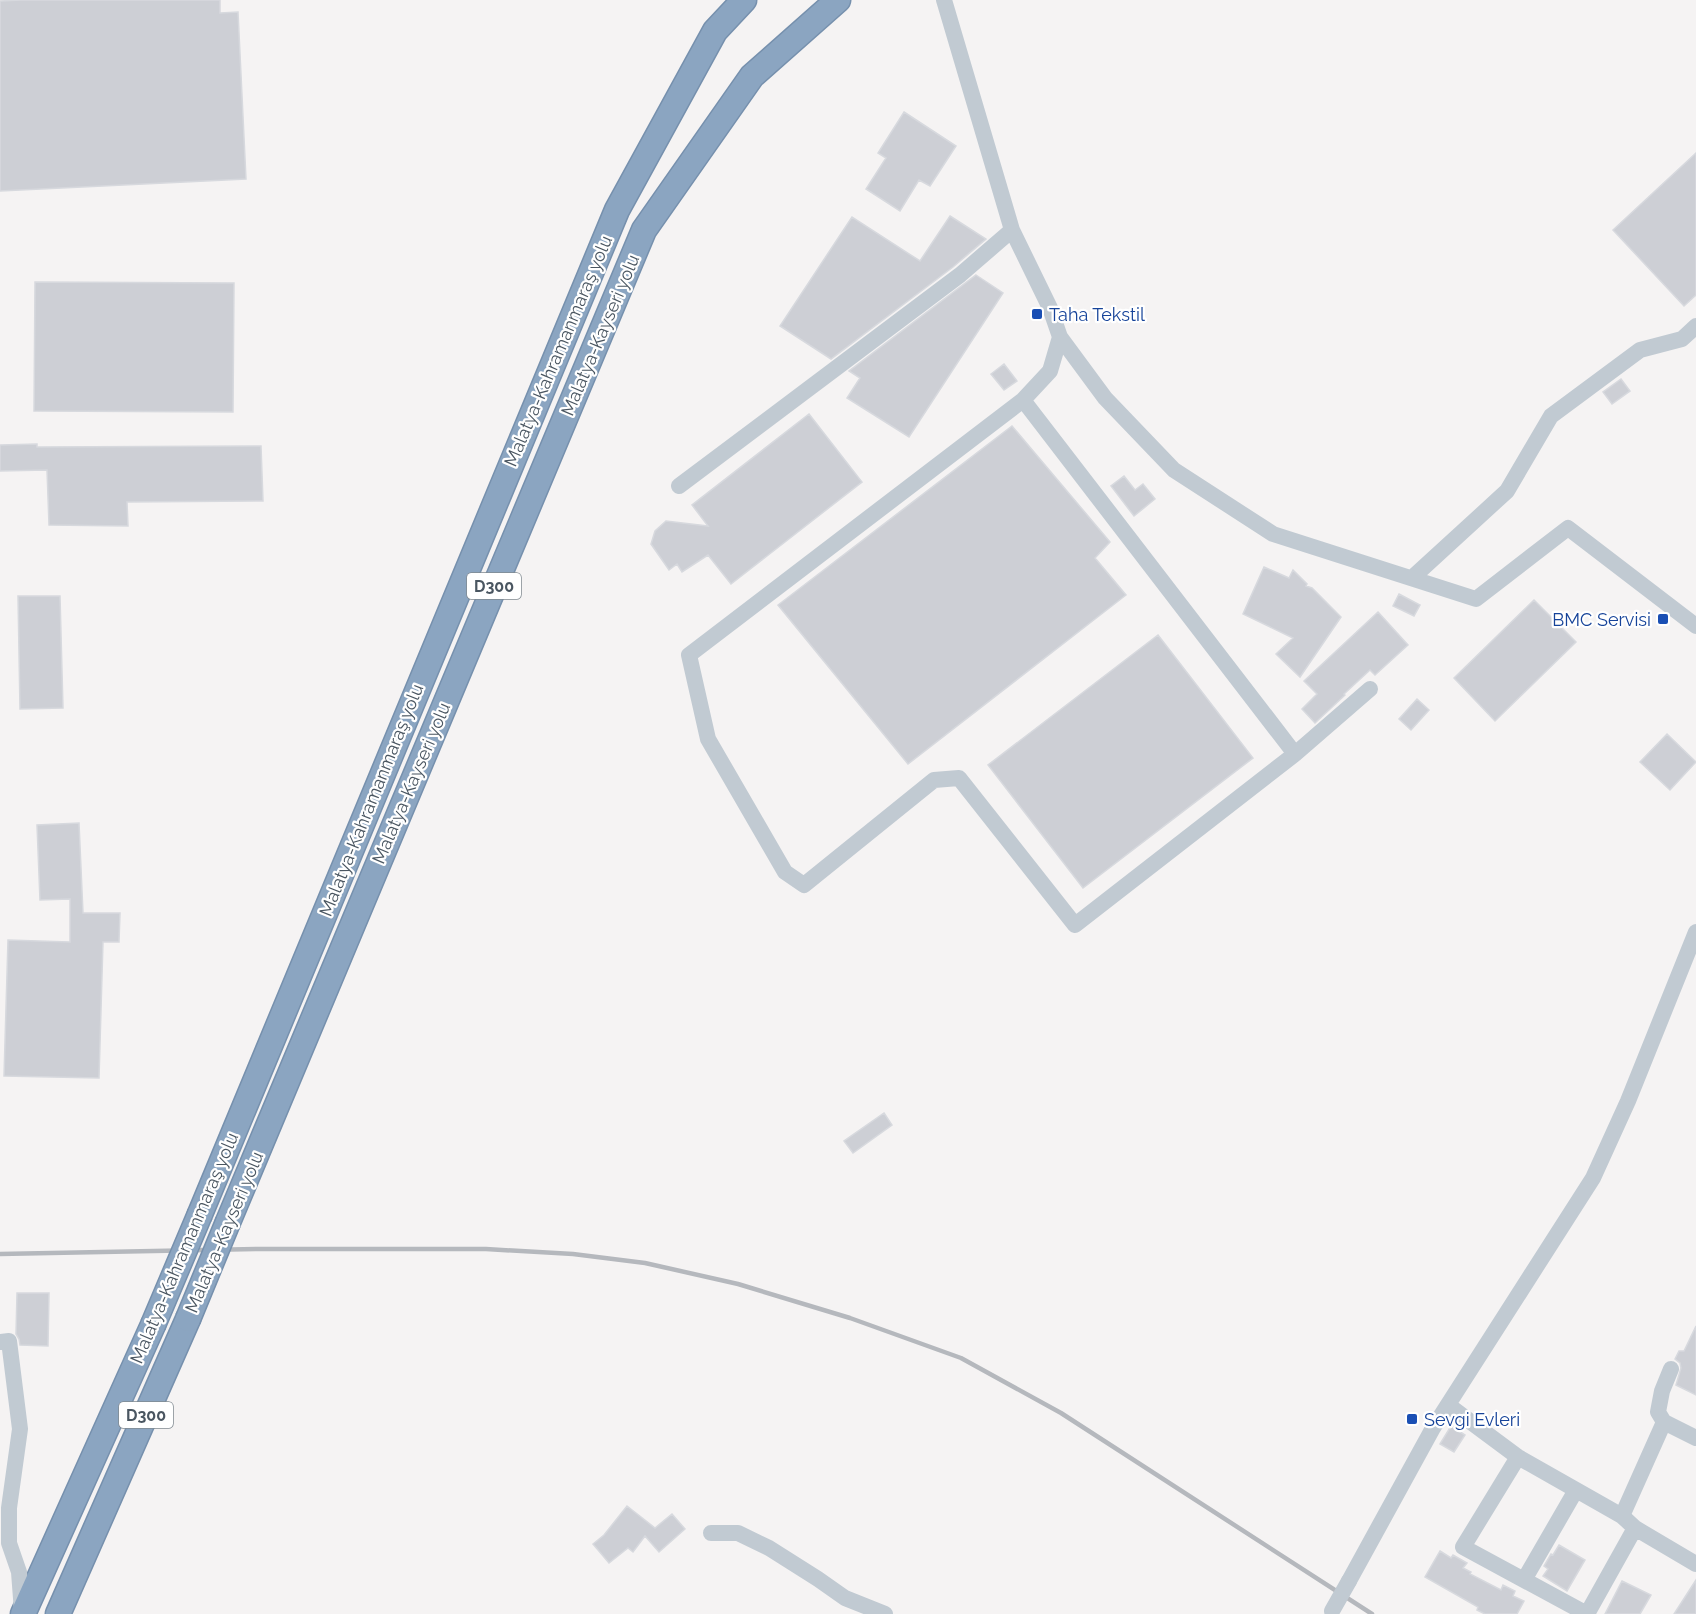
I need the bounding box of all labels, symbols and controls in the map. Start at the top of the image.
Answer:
street label: Malatya-Kahramanmaraş yolu [500,232,616,470]
street label: Malatya-Kayseri yolu [557,251,643,419]
place label: Taha Tekstil [1049,304,1145,325]
marker: Taha Tekstil [1030,307,1044,321]
road number: D300 [467,573,521,599]
place label: BMC Servisi [1552,609,1651,630]
marker: BMC Servisi [1656,612,1670,626]
street label: Malatya-Kahramanmaraş yolu [315,681,427,919]
street label: Malatya-Kayseri yolu [368,699,454,867]
street label: Malatya-Kahramanmaraş yolu [126,1129,242,1367]
street label: Malatya-Kayseri yolu [181,1148,267,1316]
road number: D300 [119,1402,173,1428]
place label: Sevgi Evleri [1424,1409,1520,1430]
marker: Sevgi Evleri [1405,1412,1419,1426]

